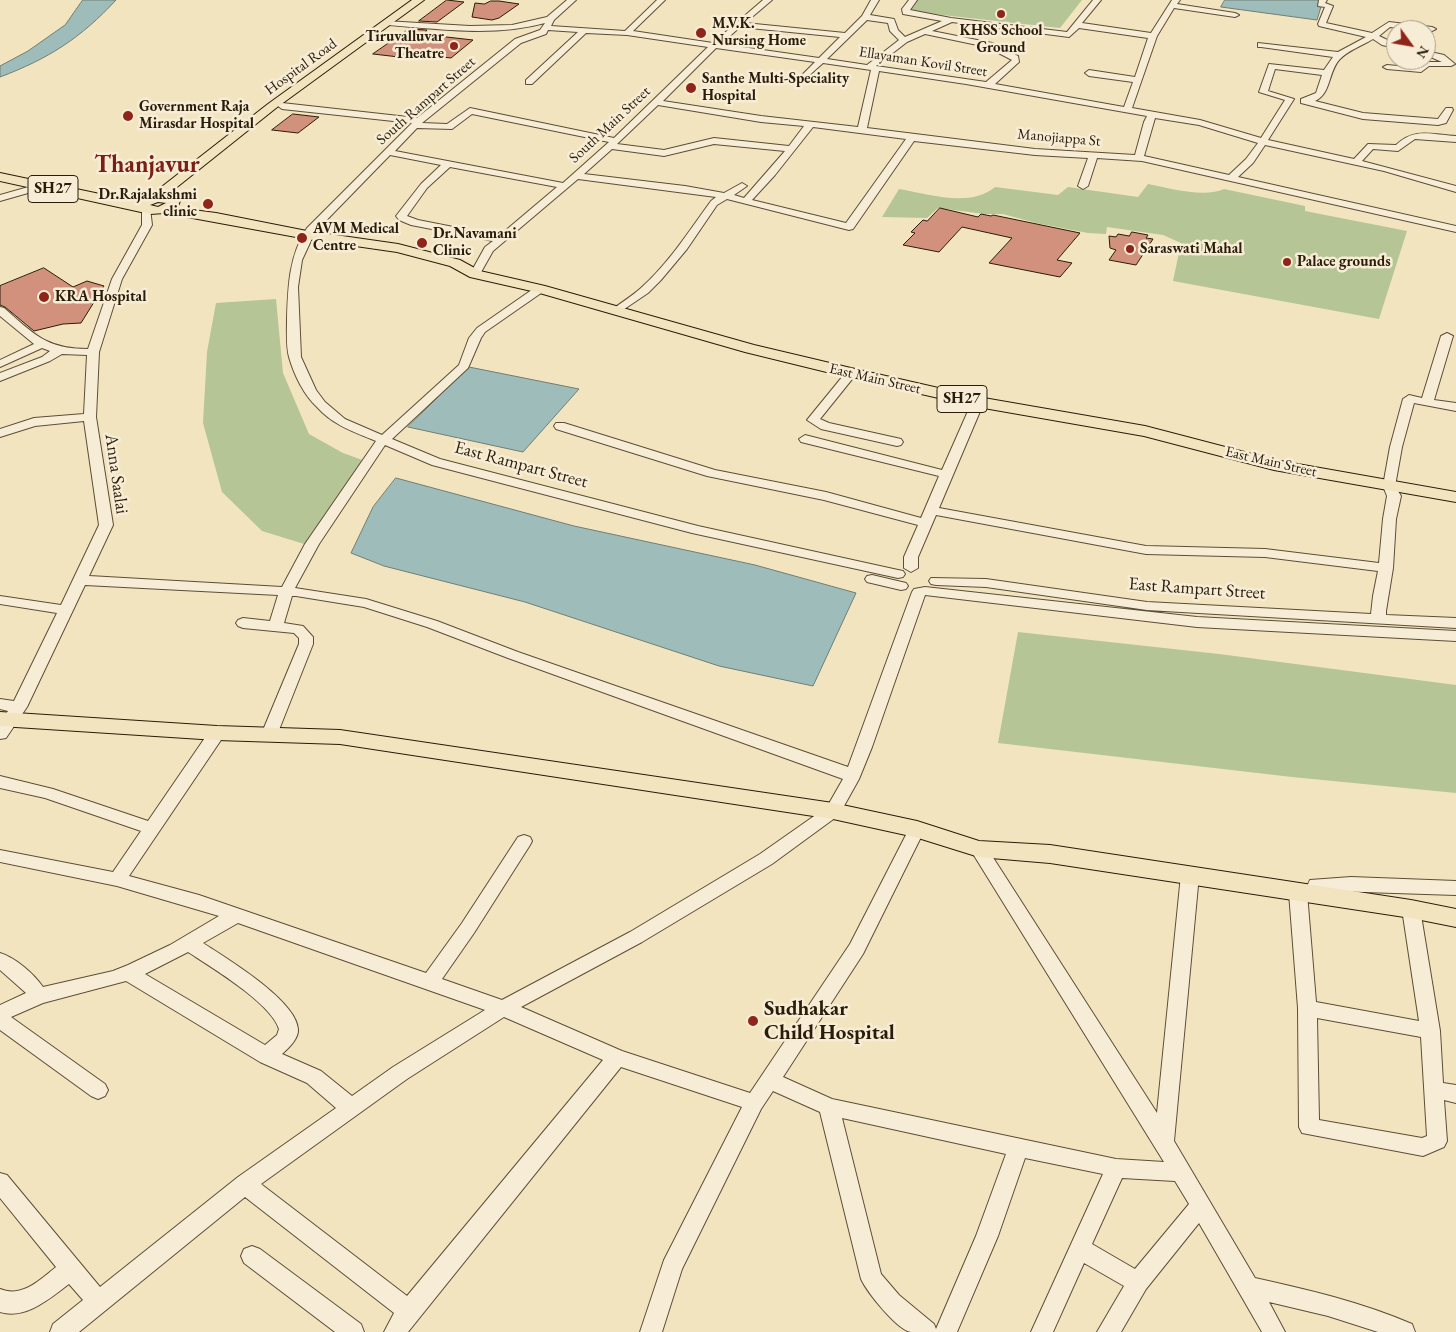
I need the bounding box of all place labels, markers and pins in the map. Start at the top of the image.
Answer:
marker: KHSS School Ground [995,8,1007,20]
place label: M.V.K. Nursing Home [712,15,806,50]
place label: KHSS School Ground [960,22,1042,57]
marker: M.V.K. Nursing Home [694,26,708,40]
place label: Tiruvalluvar Theatre [365,28,444,63]
marker: Tiruvalluvar Theatre [448,40,460,52]
place label: Santhe Multi-Speciality Hospital [702,70,849,105]
marker: Santhe Multi-Speciality Hospital [684,81,698,95]
place label: Government Raja Mirasdar Hospital [139,98,254,133]
marker: Government Raja Mirasdar Hospital [121,109,135,123]
place label: Dr.Rajalakshmi clinic [99,186,197,221]
marker: Dr.Rajalakshmi clinic [201,197,215,211]
place label: AVM Medical Centre [313,220,399,255]
place label: Dr.Navamani Clinic [433,225,517,260]
marker: AVM Medical Centre [295,231,309,245]
marker: Dr.Navamani Clinic [415,236,429,250]
place label: Saraswati Mahal [1140,240,1243,258]
marker: Saraswati Mahal [1124,243,1136,255]
place label: Palace grounds [1297,253,1391,271]
marker: Palace grounds [1281,256,1293,268]
place label: KRA Hospital [55,288,146,306]
marker: KRA Hospital [37,290,51,304]
place label: Sudhakar Child Hospital [764,996,895,1046]
marker: Sudhakar Child Hospital [746,1014,760,1028]

